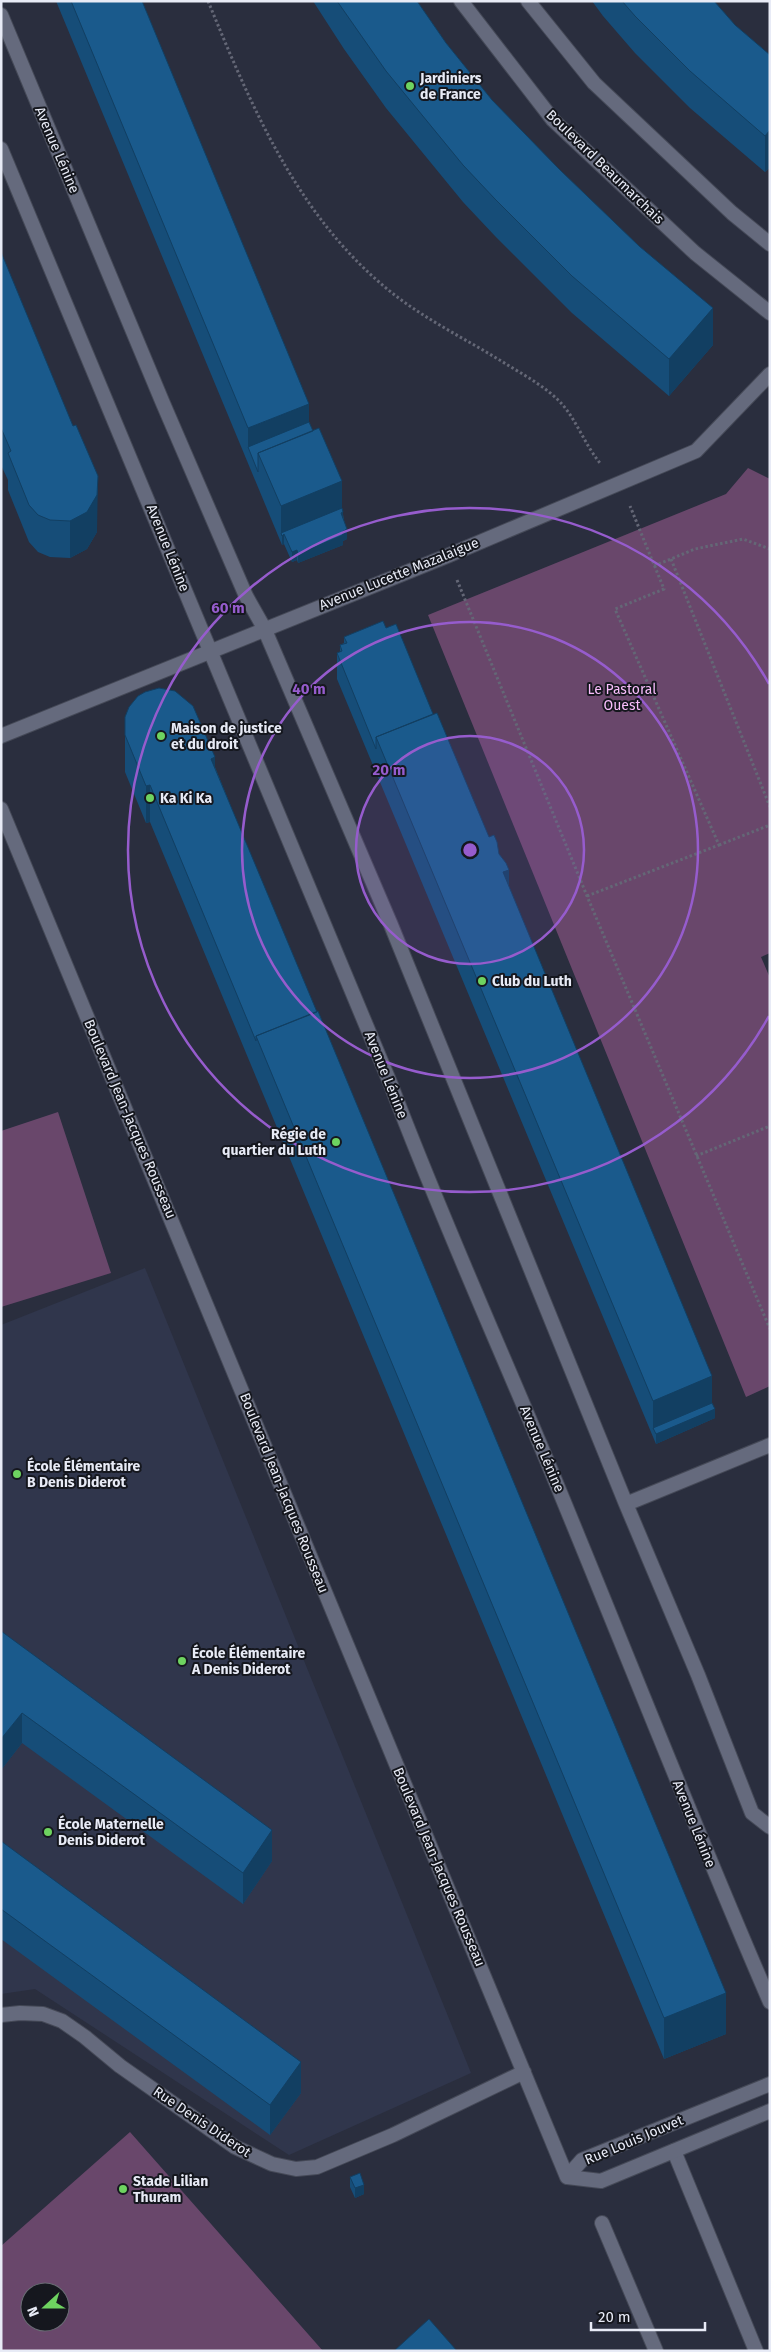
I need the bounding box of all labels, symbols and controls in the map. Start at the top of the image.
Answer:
place label: Jardiniers de France [419,70,482,103]
marker: Jardiniers de France [404,80,416,92]
street label: Avenue Lénine [31,104,83,196]
street label: Boulevard Beaumarchais [543,106,668,228]
street label: Avenue Lénine [143,502,193,594]
street label: Avenue Lucette Mazalaigue [317,534,481,614]
text: 60 m [211,599,245,617]
text: 40 m [292,680,326,698]
park label: Le Pastoral Ouest [588,681,656,714]
place label: Maison de justice et du droit [171,720,282,753]
marker: Maison de justice et du droit [155,730,167,742]
text: 20 m [373,761,405,779]
place label: Ka Ki Ka [160,790,213,807]
marker: Ka Ki Ka [144,792,156,804]
centre of rings [461,841,479,859]
place label: Club du Luth [492,973,572,990]
marker: Club du Luth [476,975,488,987]
street label: Boulevard Jean-Jacques Rousseau [80,1017,180,1221]
street label: Avenue Lénine [361,1029,411,1121]
place label: Régie de quartier du Luth [222,1126,326,1159]
marker: Régie de quartier du Luth [330,1136,342,1148]
street label: Boulevard Jean-Jacques Rousseau [236,1390,332,1596]
street label: Avenue Lénine [516,1403,568,1495]
place label: École Élémentaire B Denis Diderot [27,1457,141,1491]
marker: École Élémentaire B Denis Diderot [11,1468,23,1480]
place label: École Élémentaire A Denis Diderot [191,1644,306,1678]
marker: École Élémentaire A Denis Diderot [176,1655,188,1667]
street label: Boulevard Jean-Jacques Rousseau [389,1765,489,1969]
street label: Avenue Lénine [669,1778,719,1870]
place label: École Maternelle Denis Diderot [58,1815,164,1849]
marker: École Maternelle Denis Diderot [42,1826,54,1838]
street label: Rue Denis Diderot [150,2083,255,2162]
street label: Rue Louis Jouvet [582,2111,687,2168]
place label: Stade Lilian Thuram [133,2173,208,2206]
marker: Stade Lilian Thuram [117,2183,129,2195]
north arrow [20,2282,70,2332]
scale bar [591,2300,705,2332]
text: N [24,2304,43,2319]
text: 20 m [598,2308,631,2326]

